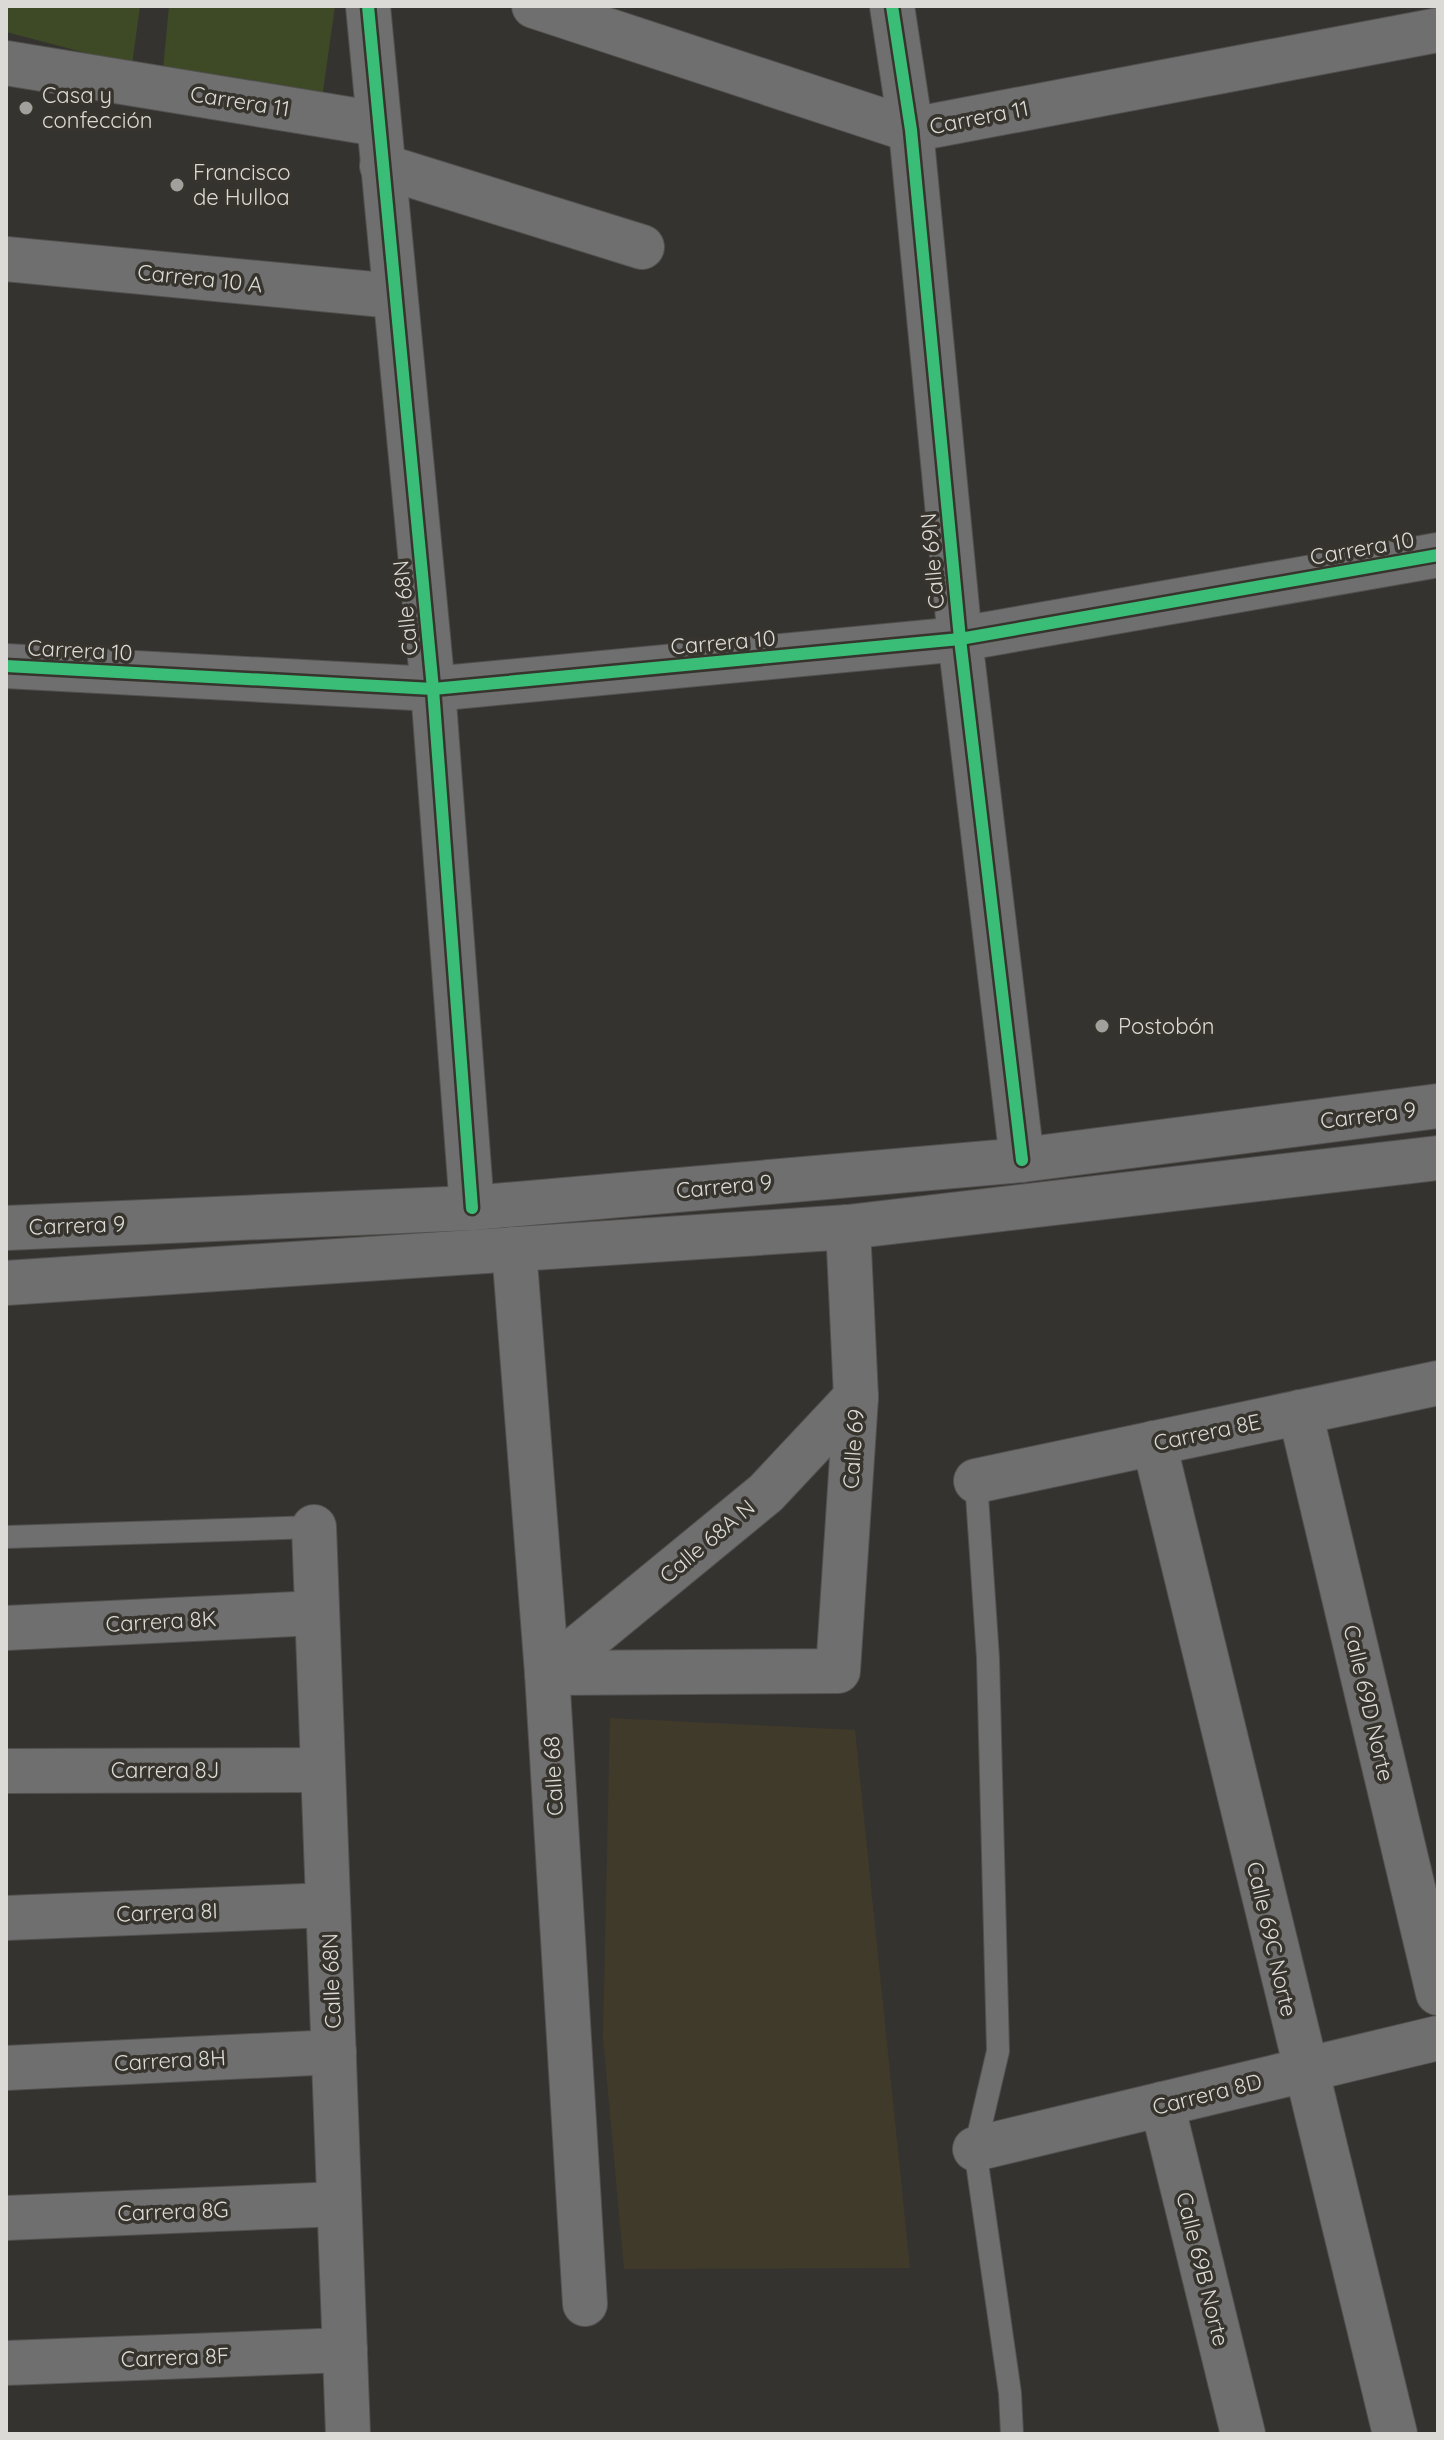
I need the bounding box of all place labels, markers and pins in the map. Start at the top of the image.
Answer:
place label: Casa y confección [42,81,152,134]
marker: Casa y confección [17,99,35,117]
place label: Francisco de Hulloa [193,158,291,211]
marker: Francisco de Hulloa [168,176,186,194]
place label: Postobón [1118,1012,1214,1040]
marker: Postobón [1093,1017,1111,1035]

